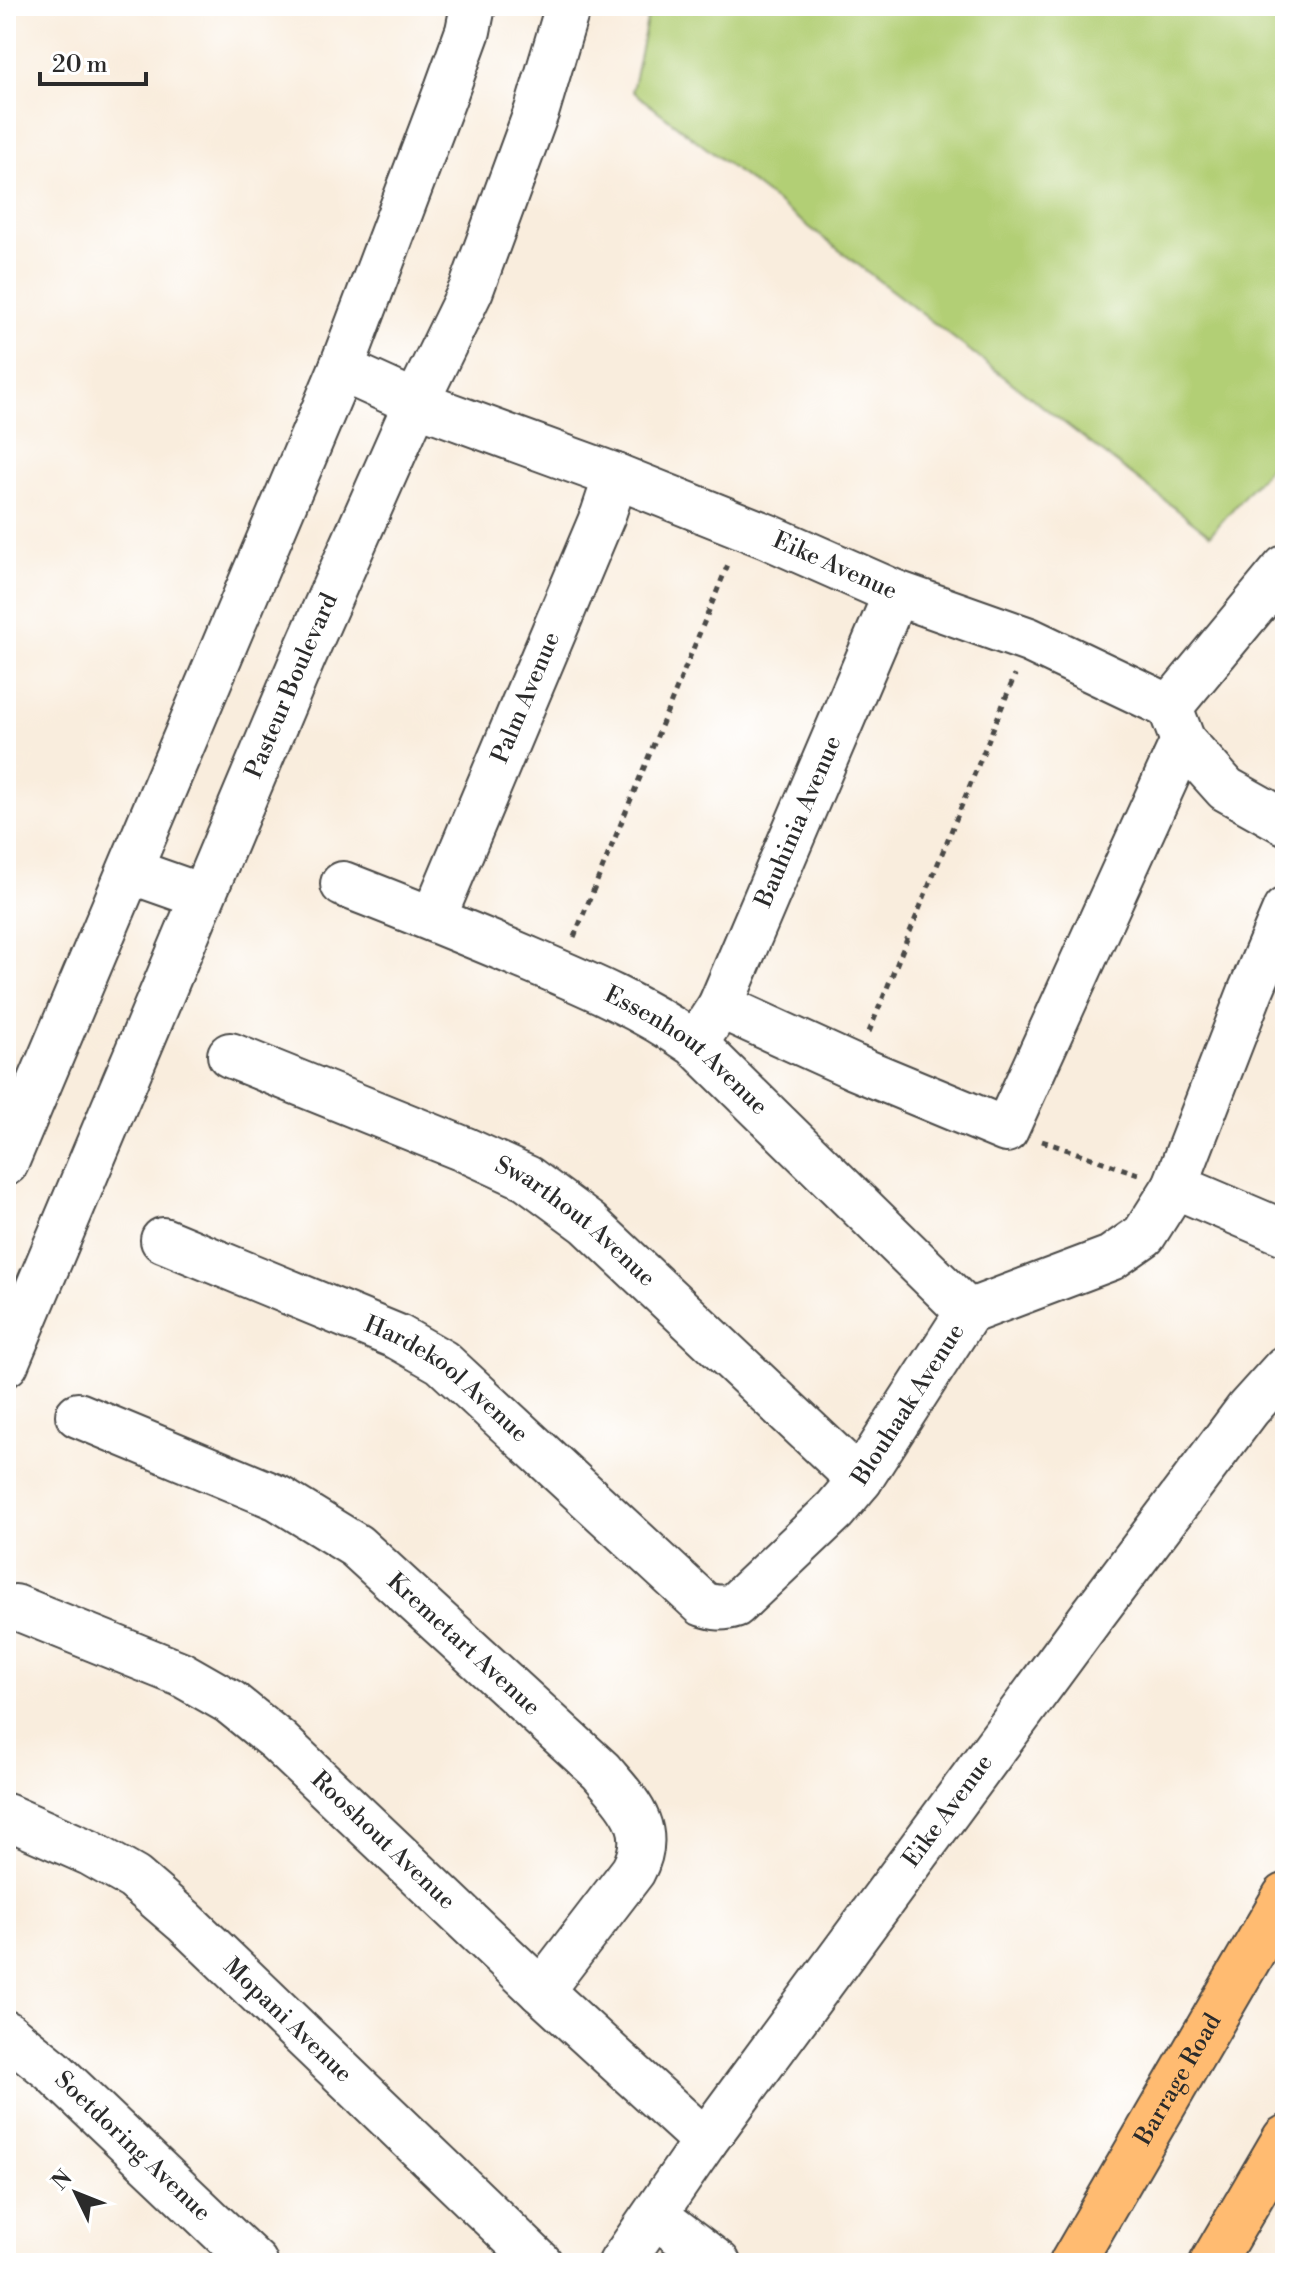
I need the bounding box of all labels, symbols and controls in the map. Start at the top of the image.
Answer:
scale bar [40,36,146,86]
text: 20 m [52,50,108,80]
street label: Eike Avenue [768,525,902,607]
street label: Pasteur Boulevard [239,588,345,783]
street label: Palm Avenue [485,628,567,768]
street label: Bauhinia Avenue [748,731,848,913]
street label: Essenhout Avenue [600,980,774,1122]
street label: Swarthout Avenue [490,1150,661,1294]
street label: Hardekool Avenue [360,1310,534,1449]
street label: Blouhaak Avenue [845,1318,971,1492]
street label: Kremetart Avenue [381,1567,546,1723]
street label: Eike Avenue [897,1749,1000,1874]
street label: Rooshout Avenue [304,1765,461,1916]
street label: Mopani Avenue [217,1952,358,2089]
street label: Barrage Road [1128,2008,1229,2152]
street label: Soetdoring Avenue [48,2065,217,2228]
north arrow [36,2153,116,2233]
text: N [47,2164,79,2196]

